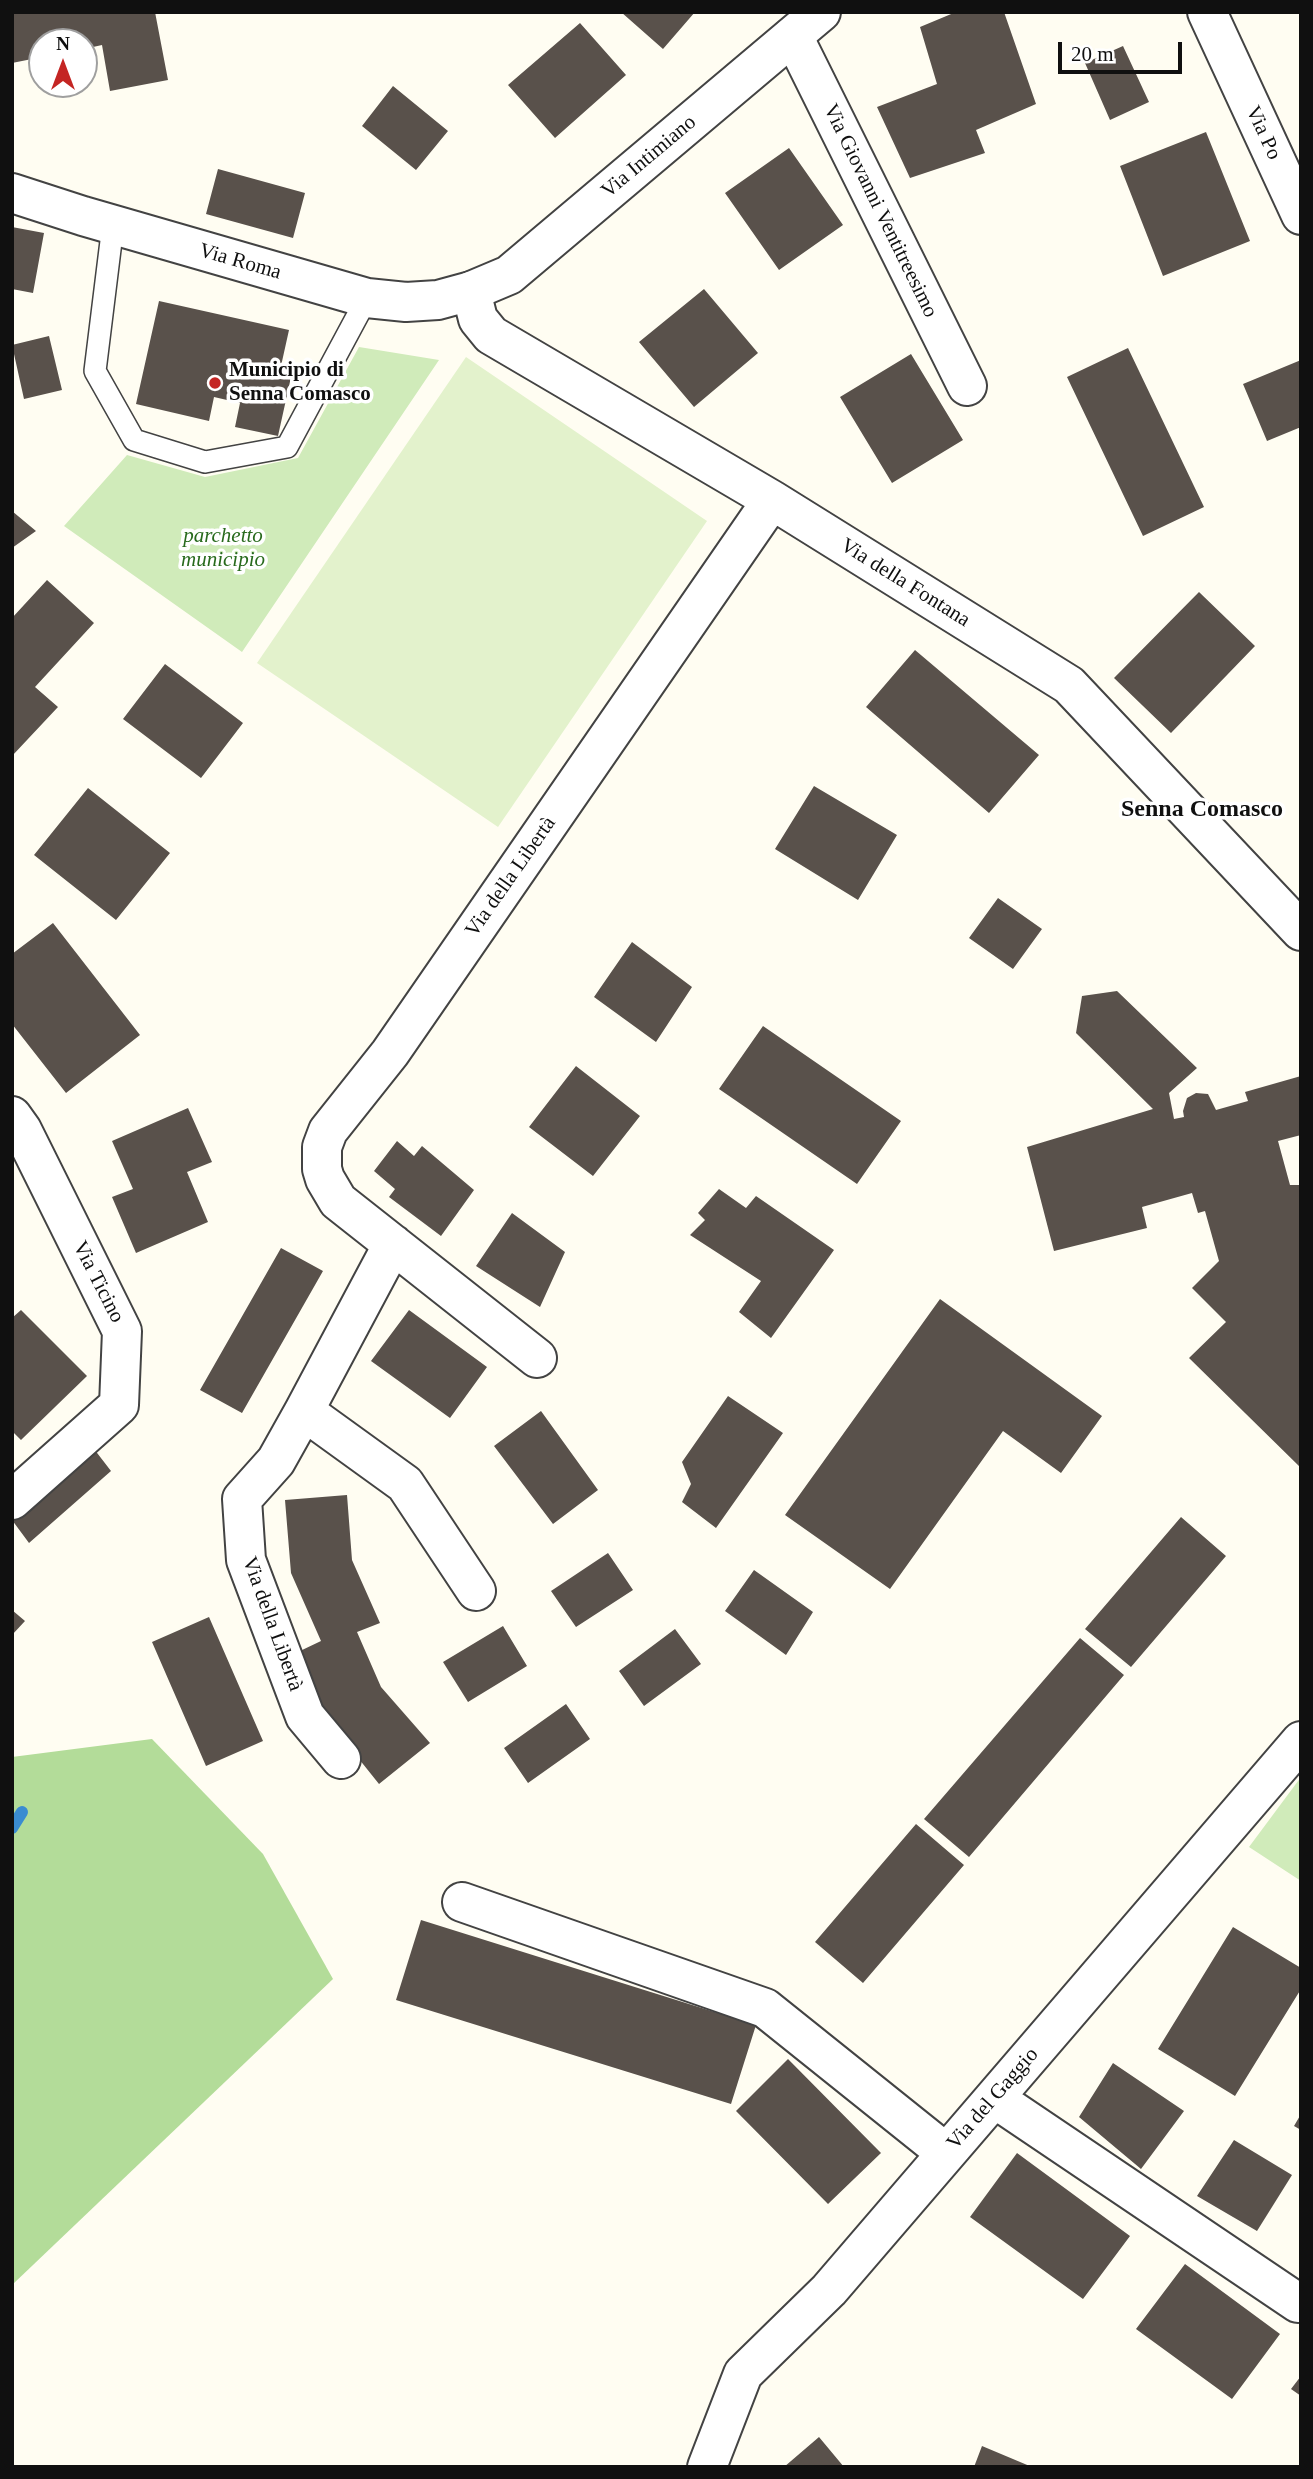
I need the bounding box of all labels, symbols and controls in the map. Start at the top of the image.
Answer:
north arrow [28,28,98,98]
scale bar [1061,28,1185,72]
text: N [56,33,70,54]
text: 20 m [1071,42,1114,66]
street label: Via Giovanni Ventitreesimo [817,100,943,322]
street label: Via Po [1240,102,1286,164]
street label: Via Intimiano [596,110,702,204]
street label: Via Roma [196,238,284,286]
place label: Municipio di Senna Comasco [229,358,371,408]
marker: Municipio di Senna Comasco [207,375,223,391]
park label: parchetto municipio [181,523,265,573]
street label: Via della Fontana [836,533,974,633]
district label: Senna Comasco [1121,796,1283,824]
street label: Via della Libertà [460,812,562,942]
street label: Via Ticino [67,1237,129,1327]
street label: Via della Libertà [236,1553,308,1695]
street label: Via del Gaggio [942,2043,1044,2155]

